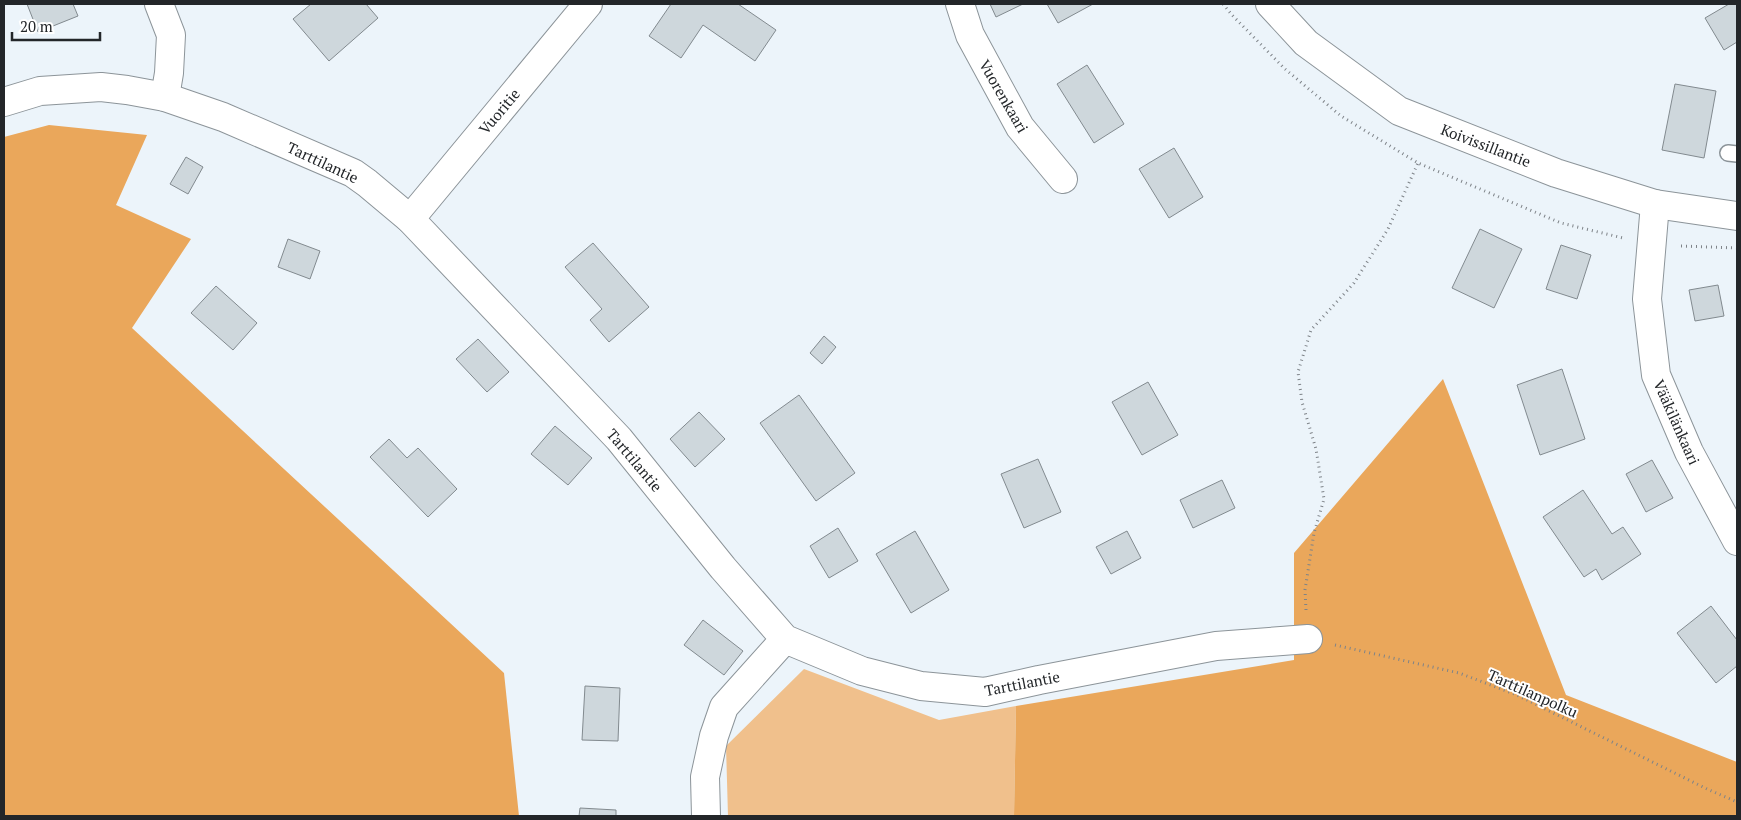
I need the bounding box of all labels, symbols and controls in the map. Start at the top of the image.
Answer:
scale bar [12,10,100,42]
text: 20 m [20,16,53,36]
street label: Vuorenkaari [975,56,1033,136]
street label: Vuoritie [474,84,524,138]
street label: Koivissillantie [1438,119,1534,171]
street label: Tarttilantie [284,137,362,187]
street label: Vääkilänkaari [1649,376,1705,468]
street label: Tarttilantie [603,424,667,496]
street label: Tarttilanpolku [1485,664,1581,722]
street label: Tarttilantie [983,666,1061,700]

